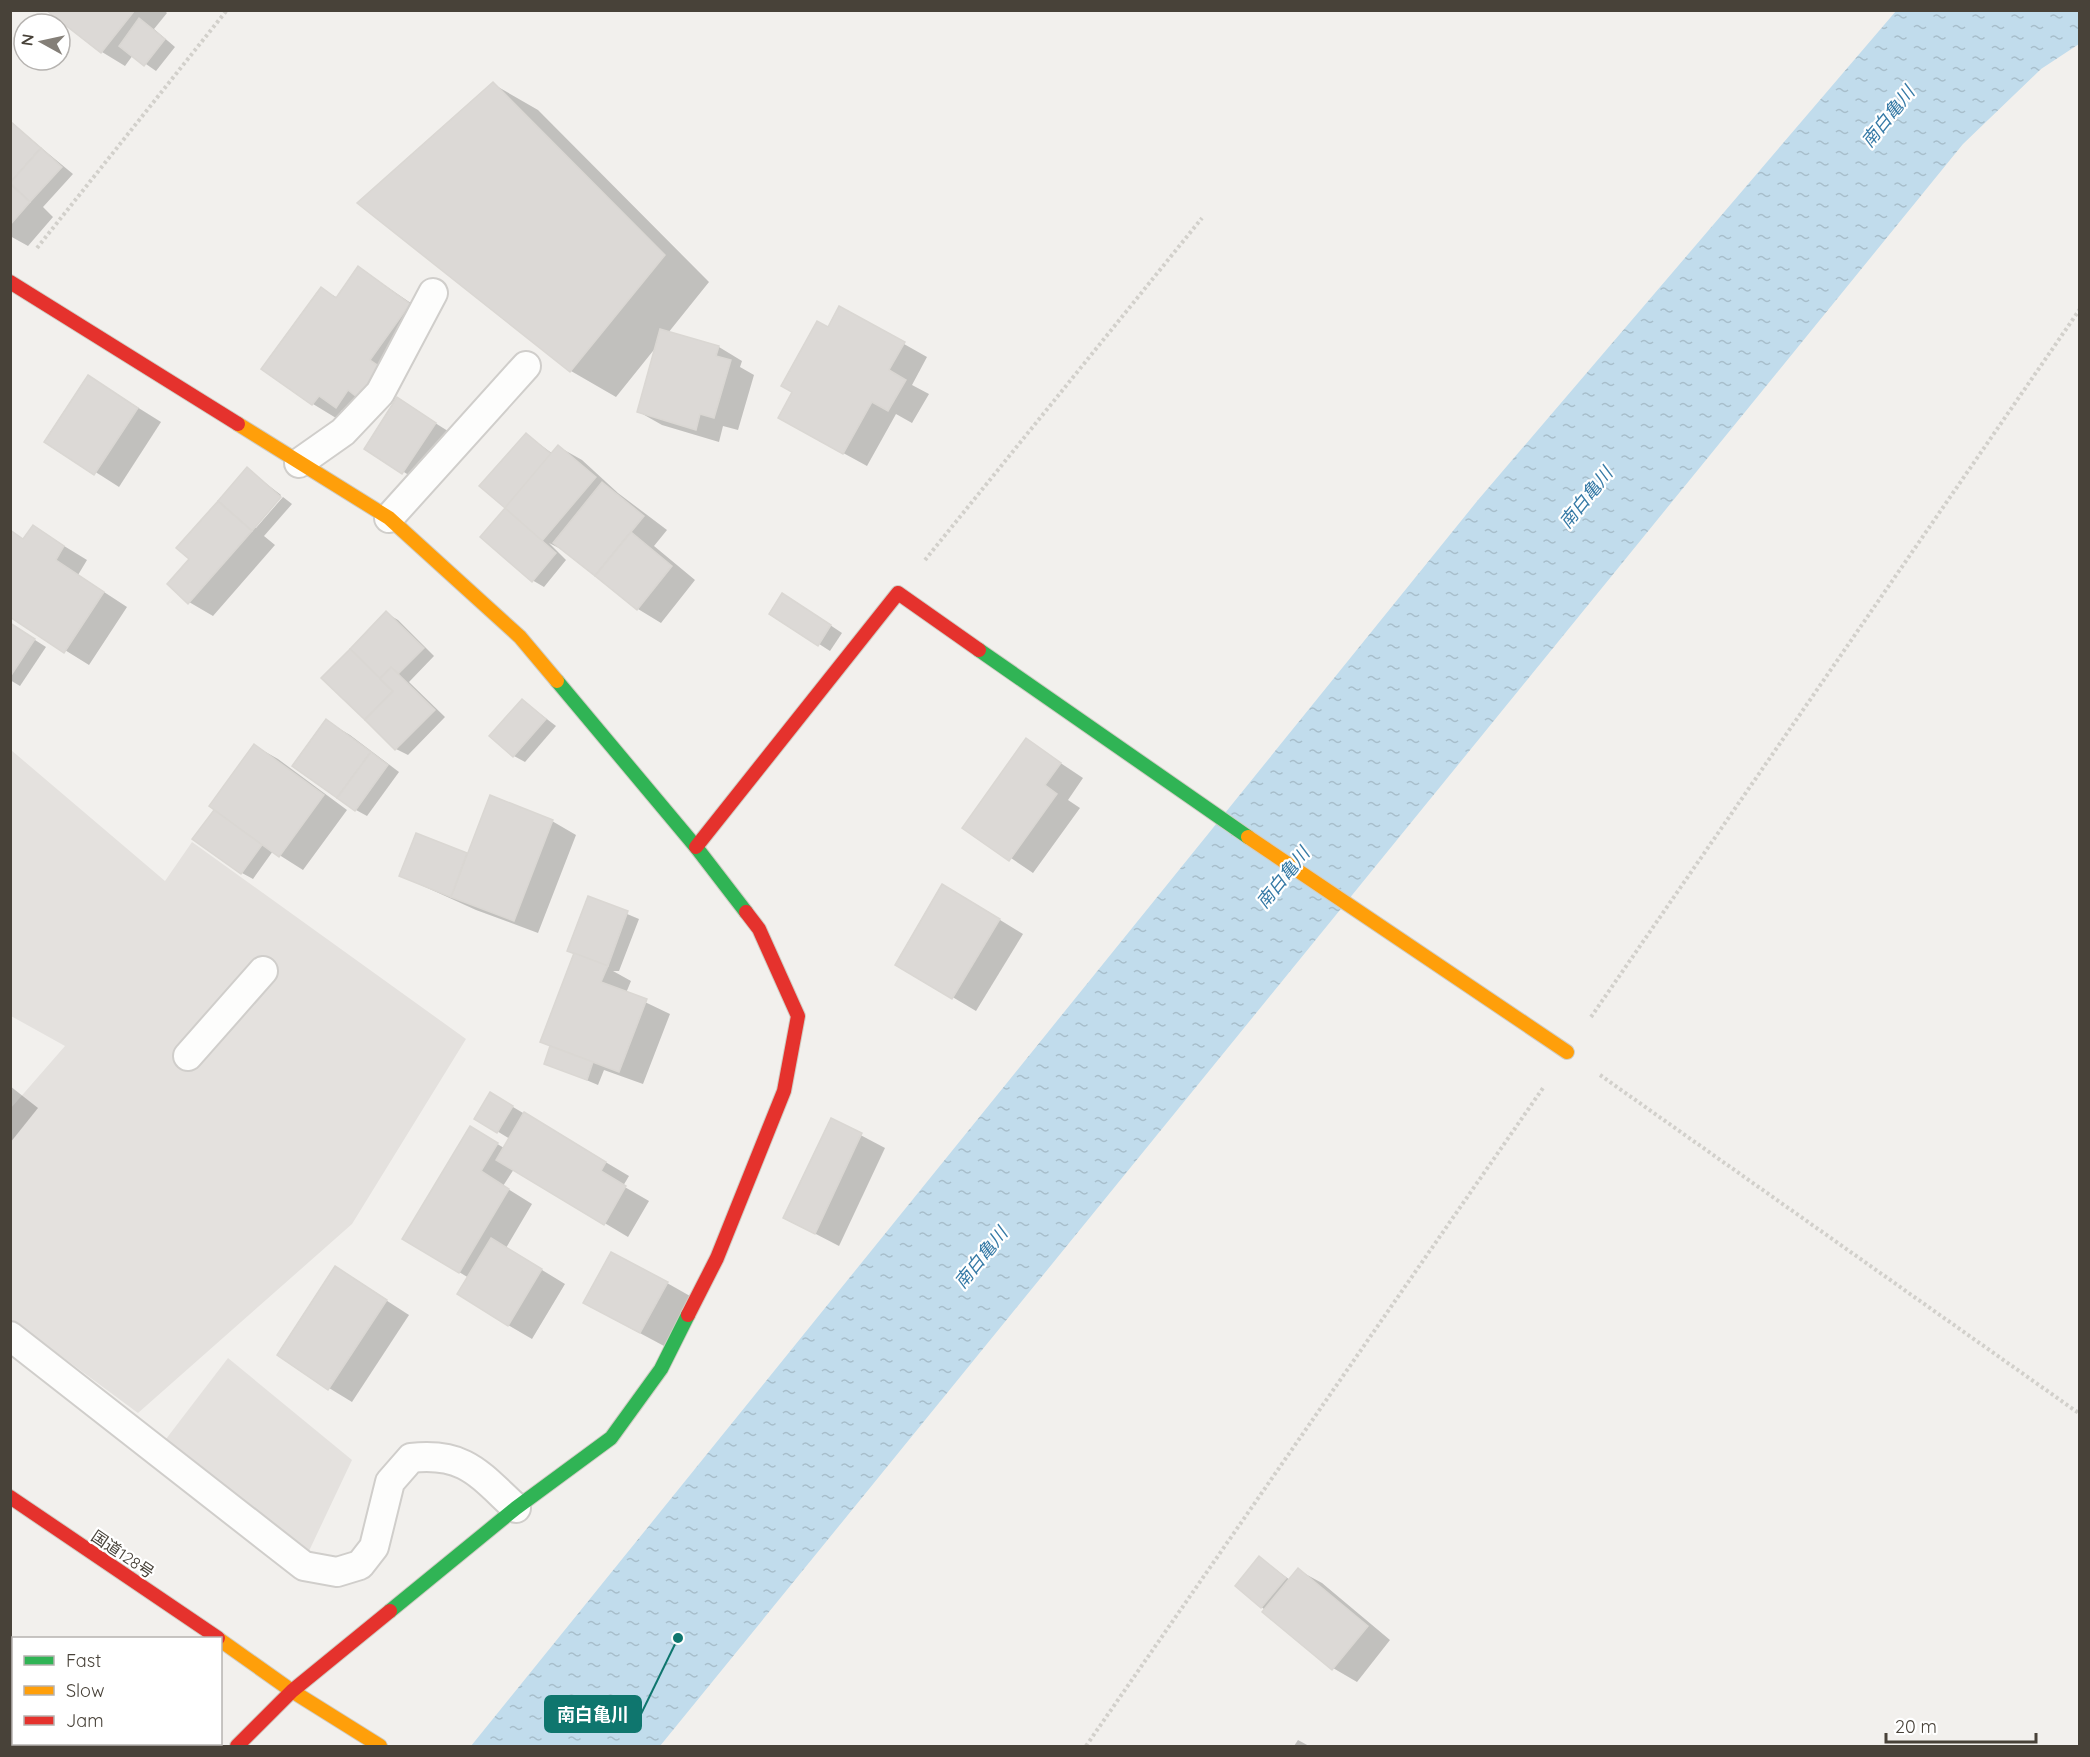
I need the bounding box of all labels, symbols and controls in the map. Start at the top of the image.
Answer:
north arrow [12,12,72,72]
text: N [16,33,38,47]
water label: 南白亀川 [1856,80,1920,152]
water label: 南白亀川 [1554,461,1618,533]
water label: 南白亀川 [1251,841,1315,913]
water label: 南白亀川 [949,1221,1013,1293]
street label: 国道128号 [88,1526,158,1582]
legend [12,1637,222,1745]
text: Fast [66,1649,101,1672]
text: Slow [66,1679,104,1702]
callout: 南白亀川 [545,1696,641,1732]
text: 南白亀川 [557,1703,629,1726]
scale bar [1886,1706,2036,1744]
text: Jam [66,1709,104,1732]
text: 20 m [1895,1715,1937,1738]

